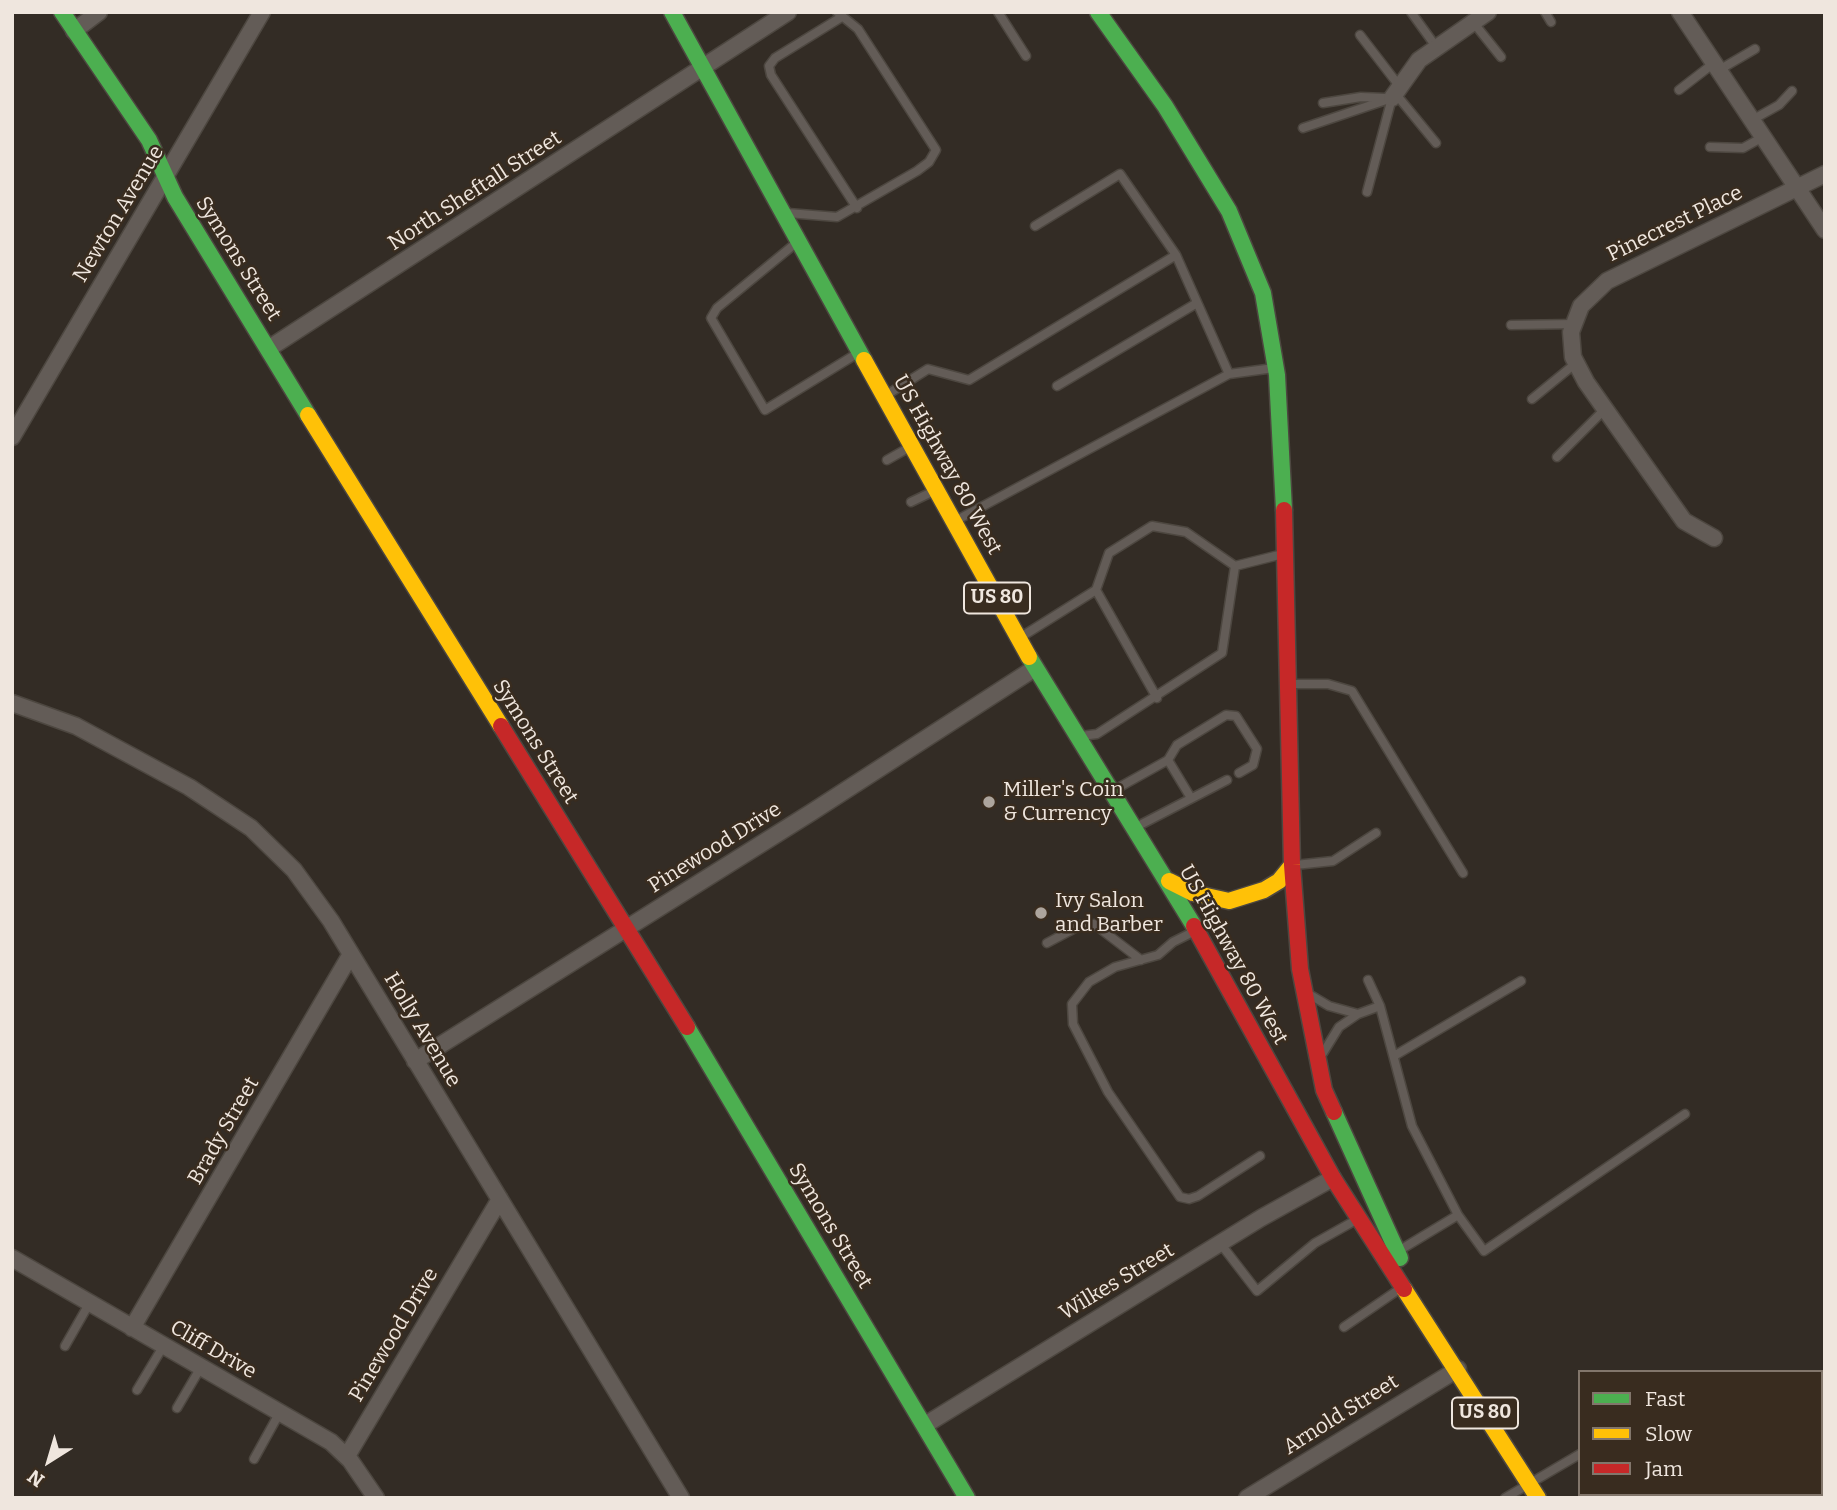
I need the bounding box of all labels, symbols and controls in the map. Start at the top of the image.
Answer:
street label: North Sheftall Street [384,126,566,256]
street label: Newton Avenue [68,141,170,287]
street label: Pinecrest Place [1603,180,1747,268]
street label: Symons Street [190,192,286,326]
street label: US Highway 80 West [887,371,1007,559]
road number: US 80 [964,582,1030,614]
street label: Symons Street [487,675,583,809]
place label: Miller's Coin & Currency [1003,777,1124,827]
marker: Miller's Coin & Currency [981,794,997,810]
street label: Pinewood Drive [644,797,786,899]
street label: US Highway 80 West [1173,861,1293,1049]
place label: Ivy Salon and Barber [1055,888,1163,938]
marker: Ivy Salon and Barber [1033,905,1049,921]
street label: Holly Avenue [378,968,466,1092]
street label: Brady Street [183,1073,265,1189]
street label: Symons Street [783,1159,877,1293]
street label: Wilkes Street [1055,1238,1179,1326]
street label: Pinewood Drive [344,1263,444,1407]
street label: Cliff Drive [165,1315,261,1385]
street label: Arnold Street [1279,1370,1403,1460]
legend [1578,1370,1823,1496]
text: Fast [1645,1386,1685,1412]
road number: US 80 [1452,1398,1518,1428]
text: Slow [1645,1421,1692,1447]
north arrow [14,1426,84,1496]
text: Jam [1645,1456,1683,1482]
text: N [23,1465,49,1492]

